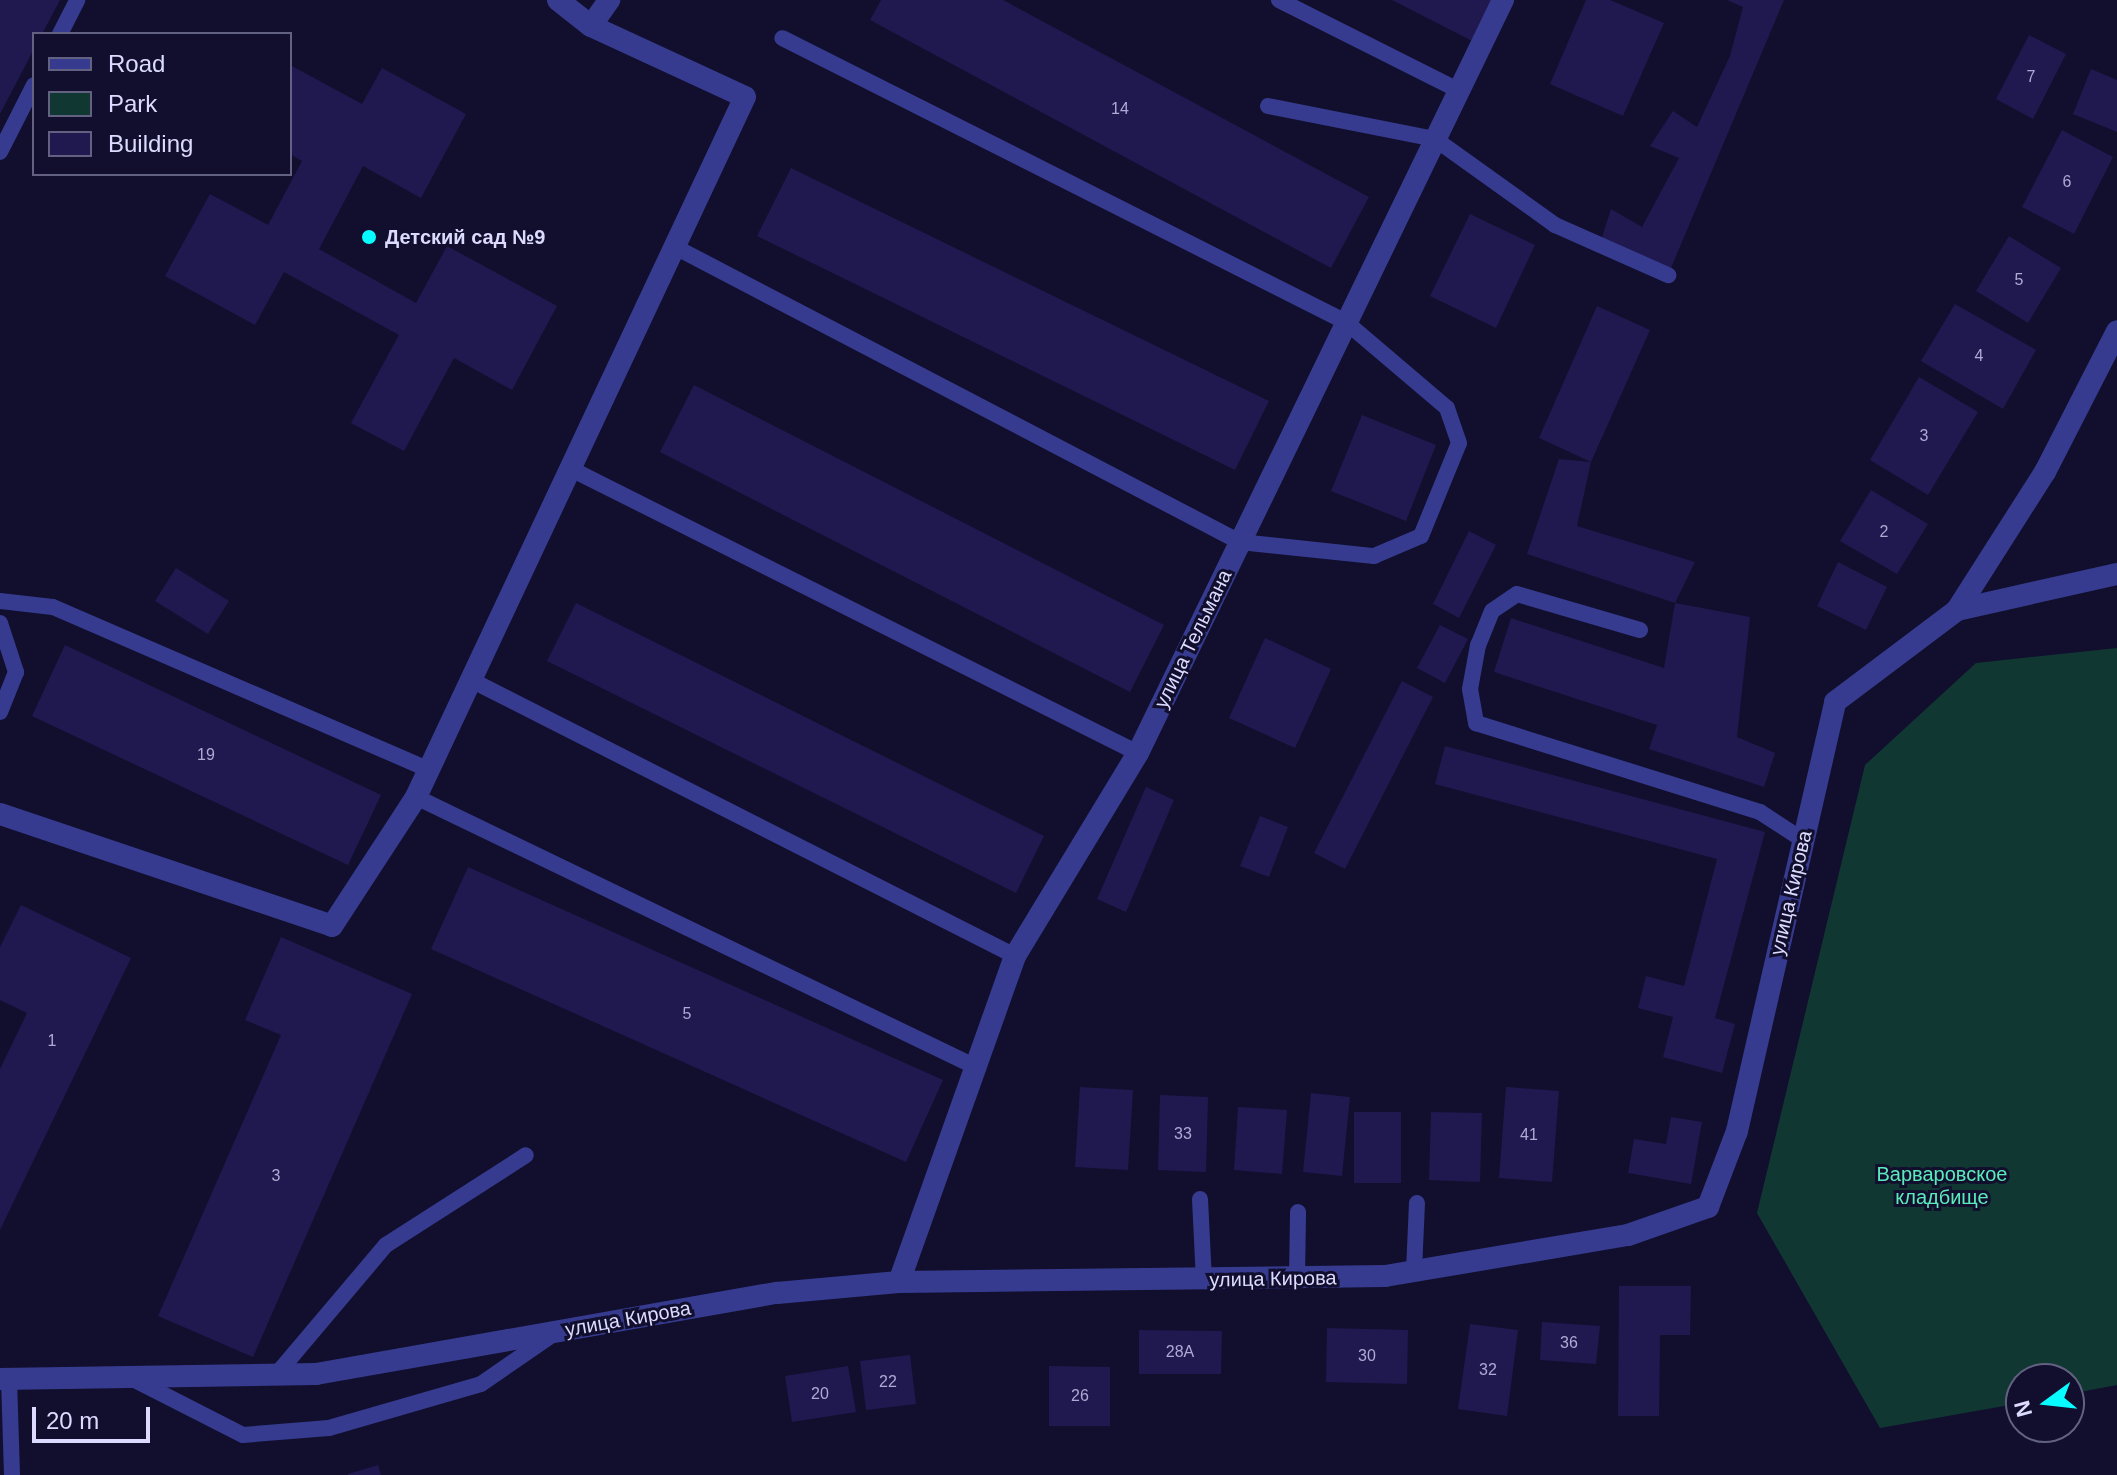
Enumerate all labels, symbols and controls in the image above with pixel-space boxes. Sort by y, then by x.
legend [32,32,292,176]
text: Road [108,50,165,77]
house number: 7 [2027,67,2035,87]
text: Park [108,90,157,117]
house number: 14 [1111,99,1129,119]
text: Building [108,130,193,157]
house number: 6 [2063,172,2071,192]
place label: Детский сад №9 [385,225,545,249]
marker: Детский сад №9 [360,228,378,246]
house number: 5 [2015,270,2023,290]
house number: 4 [1975,346,1983,366]
house number: 3 [1920,426,1928,446]
house number: 2 [1880,522,1888,542]
street label: улица Тельмана [1149,566,1237,712]
house number: 19 [197,745,215,765]
street label: улица Кирова [1765,828,1817,958]
house number: 5 [683,1004,691,1024]
house number: 1 [48,1031,56,1051]
house number: 33 [1174,1124,1192,1144]
house number: 41 [1520,1125,1538,1145]
park label: Варваровское кладбище [1877,1163,2007,1210]
house number: 3 [272,1166,280,1186]
street label: улица Кирова [1209,1266,1337,1292]
street label: улица Кирова [563,1296,693,1342]
house number: 36 [1560,1333,1578,1353]
house number: 28А [1166,1342,1194,1362]
house number: 30 [1358,1346,1376,1366]
house number: 32 [1479,1360,1497,1380]
north arrow [2005,1363,2085,1443]
house number: 22 [879,1372,897,1392]
house number: 20 [811,1384,829,1404]
house number: 26 [1071,1386,1089,1406]
scale bar [36,1391,154,1441]
text: N [2009,1398,2037,1420]
text: 20 m [46,1407,99,1434]

